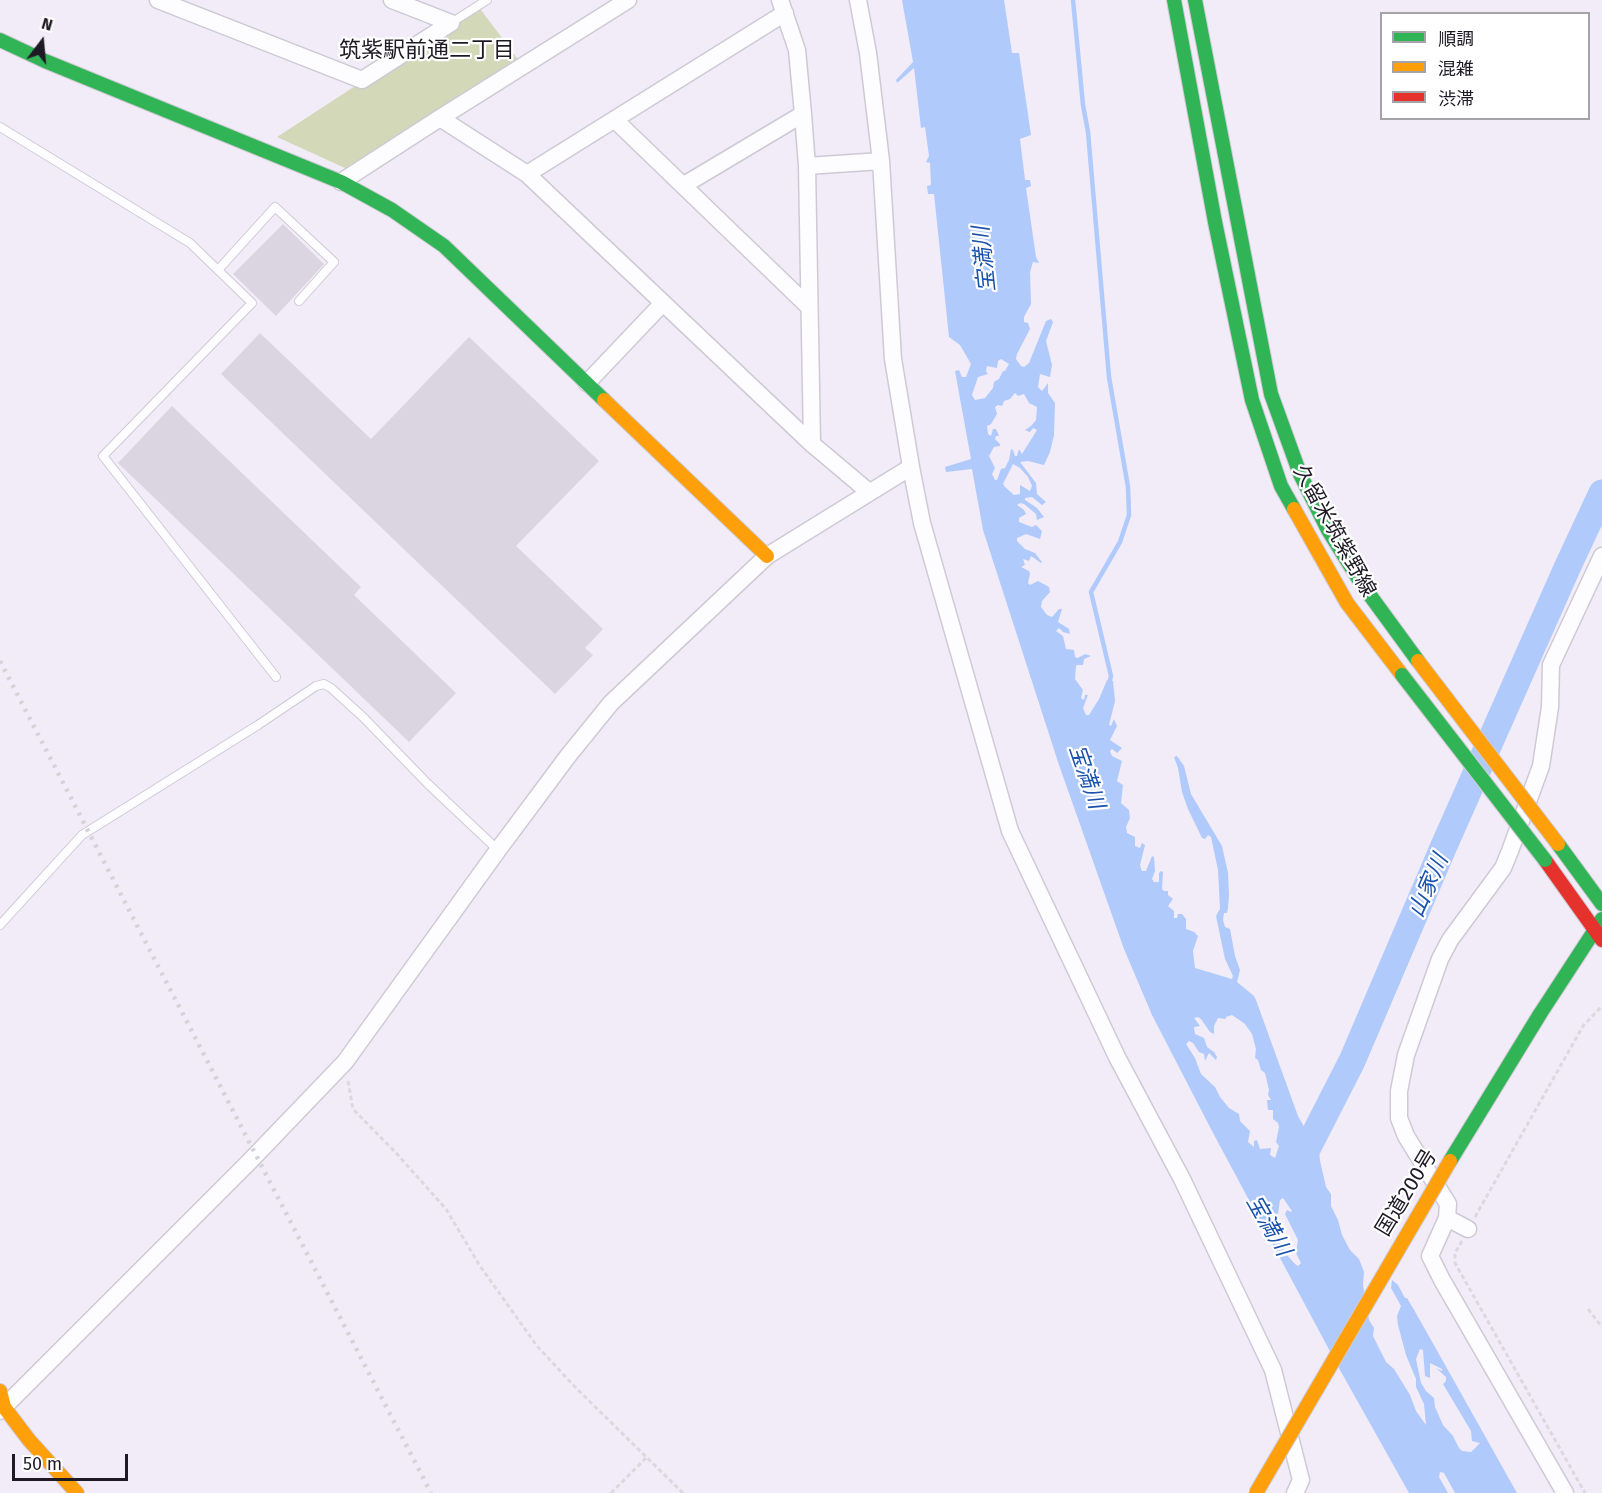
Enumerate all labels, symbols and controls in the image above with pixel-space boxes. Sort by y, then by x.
north arrow [12,12,72,72]
legend [1380,12,1590,120]
text: N [39,14,55,35]
text: 順調 [1438,28,1474,50]
district label: 筑紫駅前通二丁目 [339,38,515,64]
text: 混雑 [1438,58,1474,80]
text: 渋滞 [1438,88,1474,110]
water label: 宝満川 [968,225,1002,293]
street label: 久留米筑紫野線 [1287,461,1381,601]
water label: 宝満川 [1063,742,1109,812]
water label: 山家川 [1404,850,1454,922]
street label: 国道200号 [1371,1145,1443,1241]
water label: 宝満川 [1240,1191,1296,1261]
scale bar [15,1442,130,1480]
text: 50 m [23,1453,62,1475]

